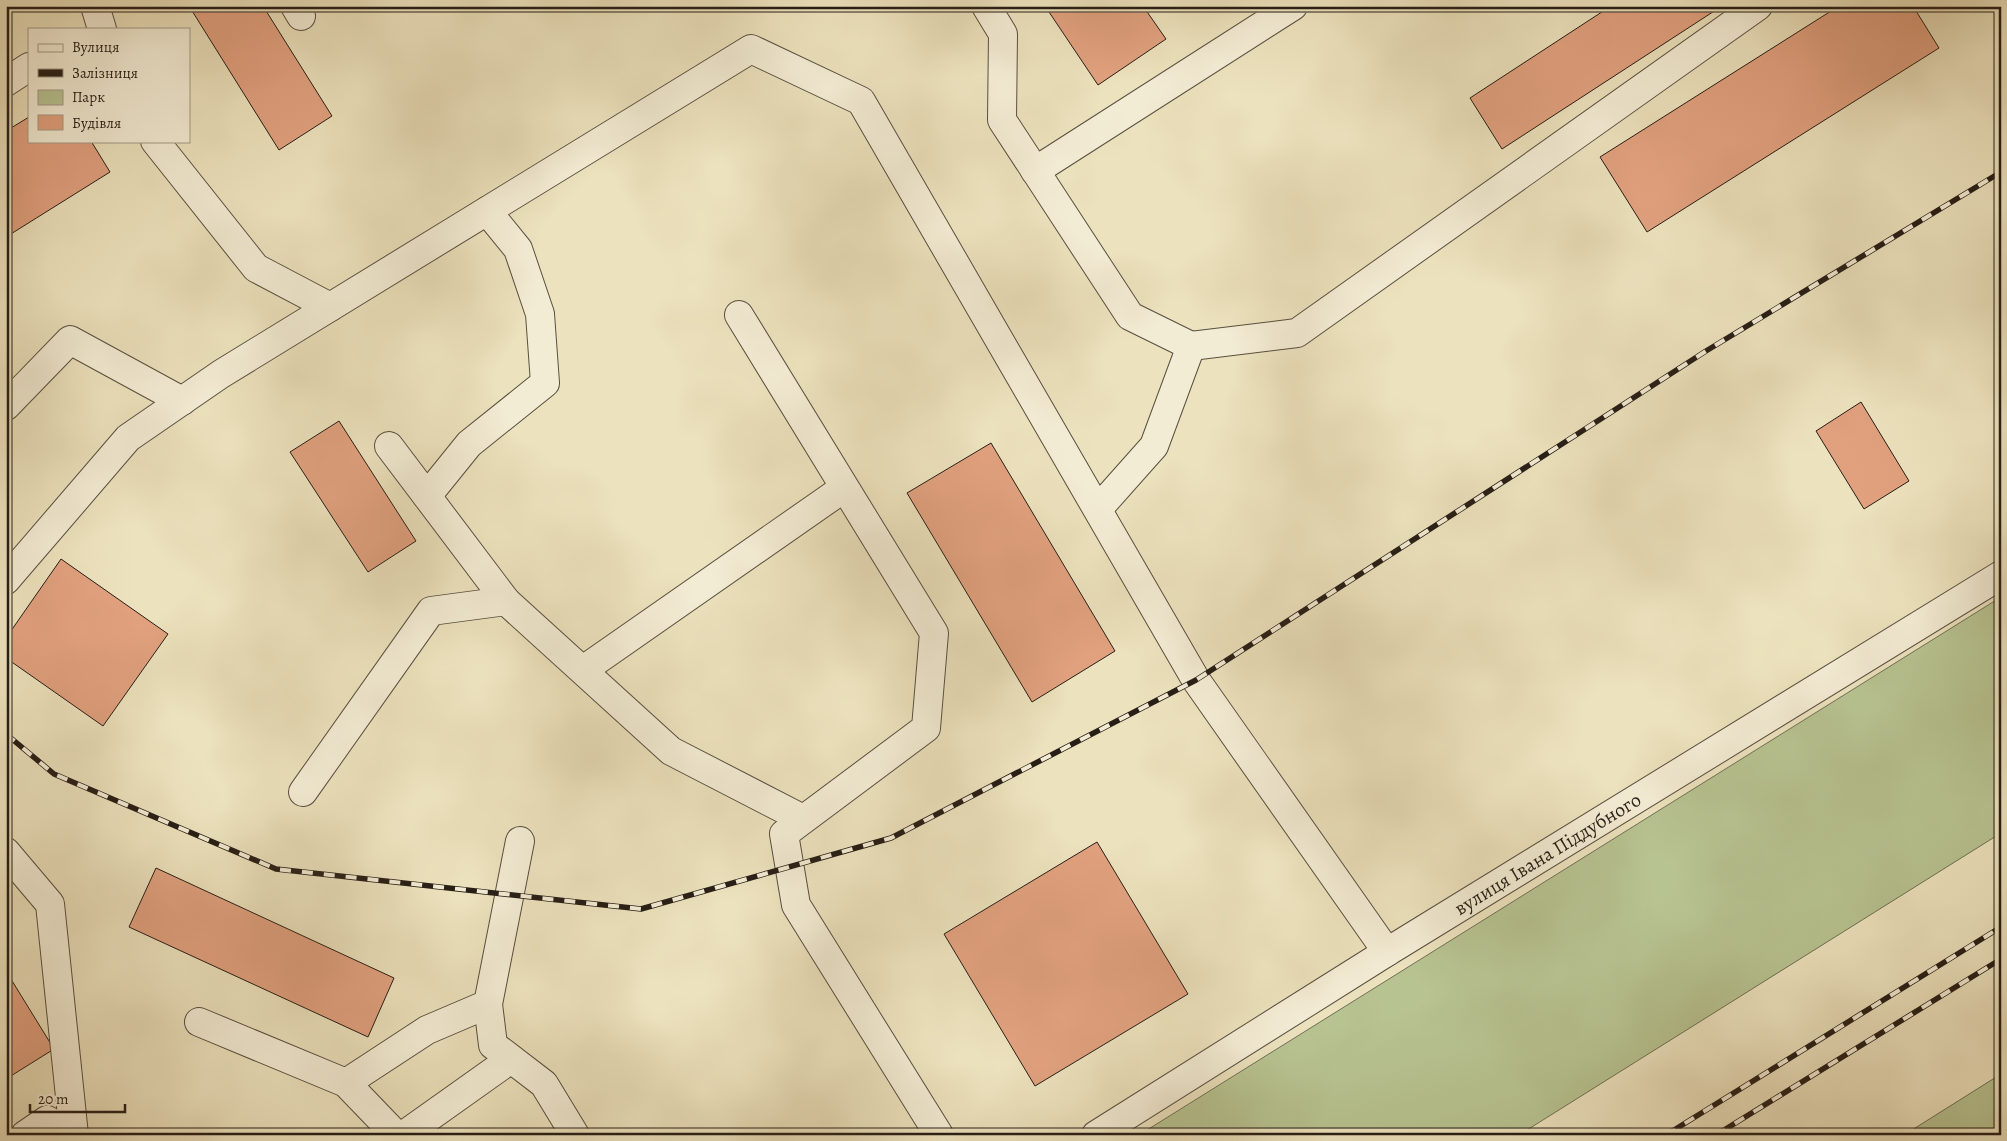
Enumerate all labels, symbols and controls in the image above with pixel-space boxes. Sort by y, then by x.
legend [28,28,190,142]
text: Вулиця [72,37,119,57]
text: Залізниця [72,63,138,83]
text: Парк [72,87,105,107]
text: Будівля [72,113,121,133]
street label: вулиця Івана Піддубного [1449,786,1646,922]
scale bar [30,1081,125,1113]
text: 20 m [38,1089,69,1109]

